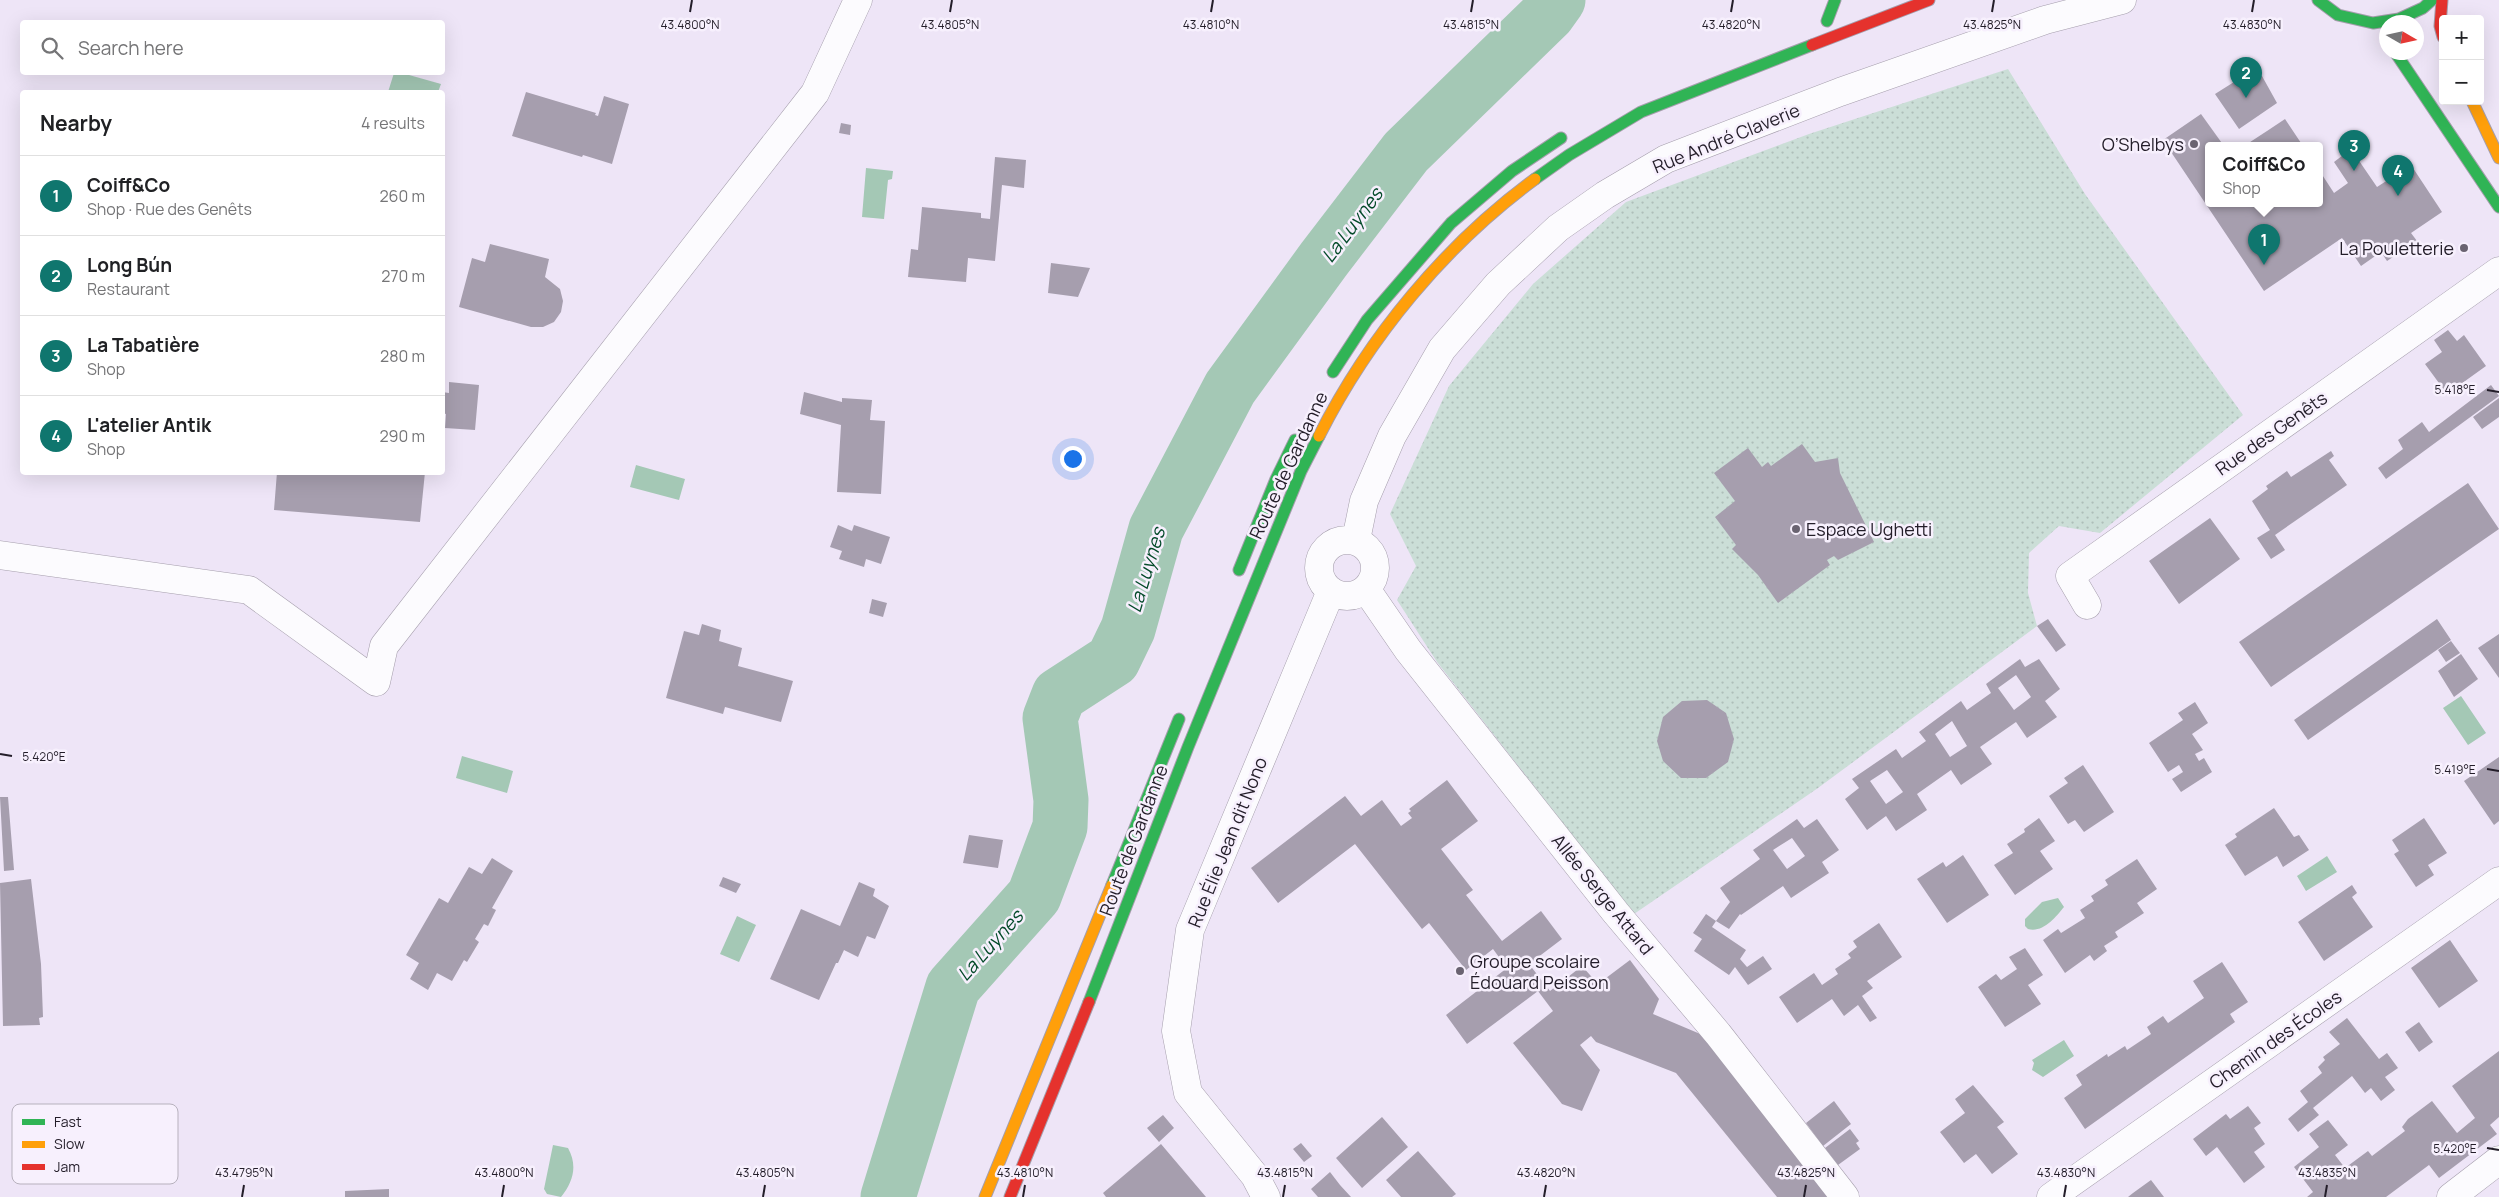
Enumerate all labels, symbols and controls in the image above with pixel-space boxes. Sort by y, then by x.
north arrow [2379,15,2424,60]
map controls [2439,15,2484,105]
button: + [2439,15,2484,60]
text: 43.4800°N [660,16,720,33]
text: 43.4805°N [921,16,979,33]
text: 43.4810°N [1183,16,1239,33]
text: 43.4815°N [1443,16,1499,33]
text: 43.4820°N [1702,16,1760,33]
text: 43.4825°N [1963,16,2021,33]
text: 43.4830°N [2223,16,2281,33]
search box [20,20,445,75]
icon: search [38,34,66,62]
text: Search here [78,35,184,61]
pin: 2 [2230,57,2262,98]
button: − [2439,60,2484,105]
street label: Rue André Claverie [1649,98,1803,178]
text: Nearby [40,109,112,137]
text: 4 results [361,112,425,134]
pin: 3 [2338,130,2370,171]
place label: O’Shelbys [2102,132,2184,156]
marker: O’Shelbys [2188,138,2200,150]
popup [2205,142,2323,207]
text: Coiff&Co [2222,151,2306,177]
pin: 4 [2382,155,2414,196]
text: Coiff&Co [87,172,170,198]
text: Shop [2222,177,2261,199]
water label: La Luynes [1315,181,1390,268]
text: 1 [52,185,60,207]
text: 260 m [379,185,425,207]
text: Shop · Rue des Genêts [87,198,252,220]
pin: 1 [2248,224,2280,265]
place label: La Pouletterie [2339,236,2454,260]
marker: La Pouletterie [2458,242,2470,254]
text: Long Bún [87,252,172,278]
text: 2 [51,265,61,287]
text: 270 m [381,265,425,287]
text: Restaurant [87,278,170,300]
text: La Tabatière [87,332,200,358]
text: 3 [51,345,61,367]
text: 280 m [380,345,425,367]
text: Shop [87,358,125,380]
text: 5.418°E [2435,381,2476,398]
street label: Rue des Genêts [2210,386,2332,480]
street label: Route de Gardanne [1243,387,1333,543]
text: L'atelier Antik [87,412,211,438]
text: 4 [51,425,61,447]
text: 290 m [379,425,425,447]
text: Shop [87,438,125,460]
your location [1060,446,1086,472]
place label: Espace Ughetti [1806,517,1932,541]
water label: La Luynes [1121,522,1172,616]
marker: Espace Ughetti [1790,523,1802,535]
text: 5.420°E [22,748,66,765]
street label: Rue Élie Jean dit Nono [1182,753,1272,931]
street label: Route de Gardanne [1093,761,1173,919]
text: 5.419°E [2434,761,2476,778]
street label: Allée Serge Attard [1547,829,1659,959]
water label: La Luynes [951,902,1030,986]
place label: Groupe scolaire Édouard Peisson [1470,949,1609,994]
marker: Groupe scolaire Édouard Peisson [1454,965,1466,977]
street label: Chemin des Écoles [2204,984,2346,1094]
legend [12,1104,178,1184]
text: Fast [54,1112,82,1131]
text: Slow [54,1134,85,1153]
text: 5.420°E [2433,1140,2477,1157]
text: Jam [54,1157,80,1176]
text: 43.4795°N [215,1164,273,1181]
text: 43.4800°N [474,1164,534,1181]
text: 43.4805°N [736,1164,794,1181]
text: 43.4810°N [997,1164,1053,1181]
text: 43.4815°N [1257,1164,1313,1181]
text: 43.4820°N [1517,1164,1575,1181]
text: 43.4825°N [1777,1164,1835,1181]
text: 43.4830°N [2037,1164,2095,1181]
text: 43.4835°N [2298,1164,2356,1181]

